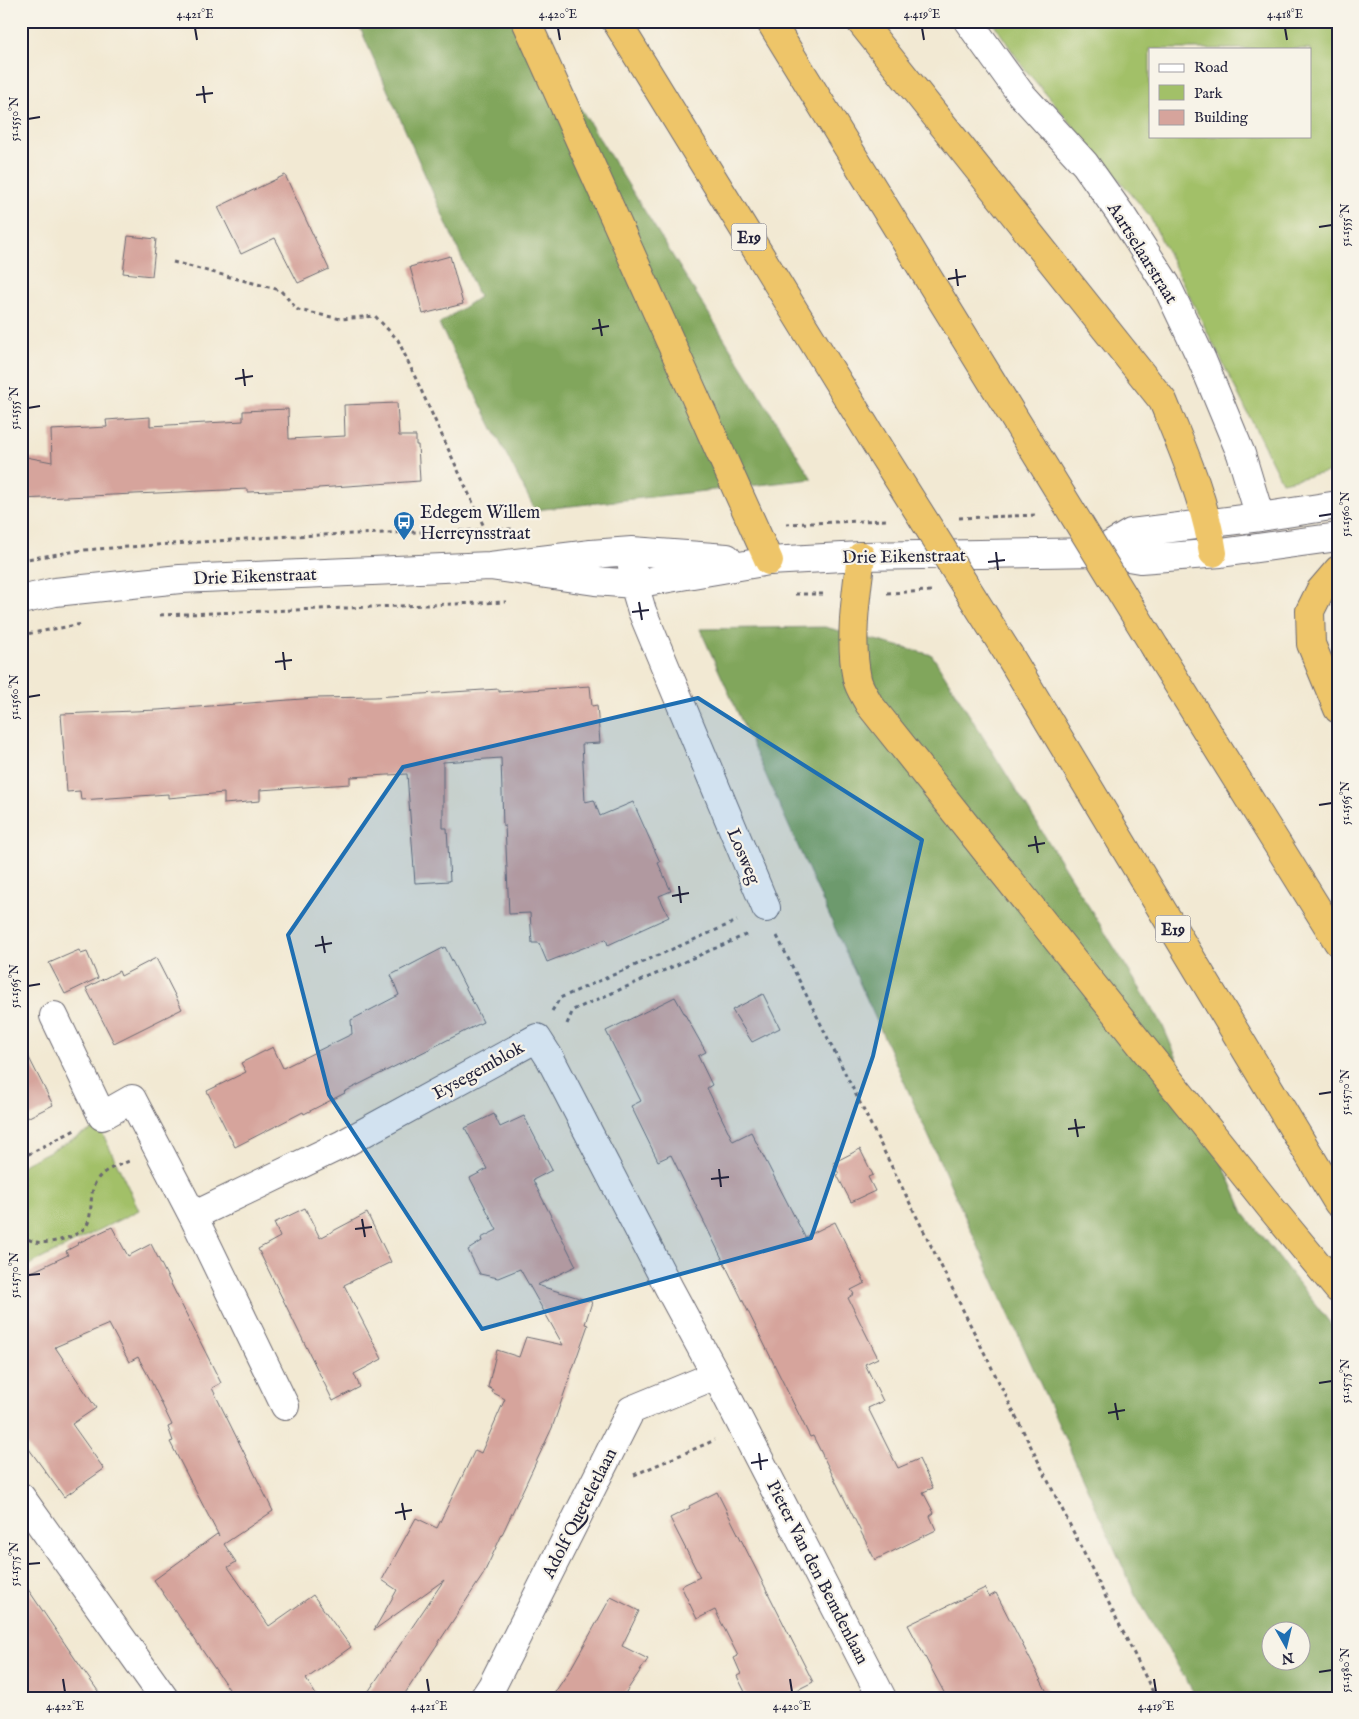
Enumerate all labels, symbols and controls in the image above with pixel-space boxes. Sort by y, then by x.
text: 4.421°E [177,7,213,22]
text: 4.420°E [539,7,577,22]
text: 4.419°E [904,7,940,22]
text: 4.418°E [1267,7,1303,22]
legend [1149,48,1312,138]
text: Road [1194,58,1229,77]
text: Park [1194,84,1224,103]
text: 51.1550°N [7,96,22,141]
text: Building [1194,108,1249,127]
street label: Aartselaarstraat [1101,198,1182,309]
text: 51.1555°N [1338,203,1353,247]
road number: E19 [732,223,766,250]
text: 51.1555°N [7,386,22,430]
text: 51.1560°N [1338,491,1353,537]
place label: Edegem Willem Herreynsstraat [420,502,540,546]
bus stop icon: Edegem Willem Herreynsstraat [392,510,416,541]
street label: Drie Eikenstraat [842,545,966,570]
street label: Drie Eikenstraat [193,564,317,591]
text: 51.1560°N [7,674,22,720]
text: 51.1565°N [1338,781,1353,825]
street label: Losweg [721,825,765,888]
road number: E19 [1156,916,1190,942]
text: 51.1565°N [7,964,22,1008]
street label: Eysegemblok [429,1037,529,1106]
text: 51.1570°N [1338,1068,1353,1115]
text: 51.1570°N [7,1251,22,1298]
text: 51.1575°N [1338,1358,1353,1403]
street label: Adolf Queteletlaan [537,1444,623,1583]
street label: Pieter Van den Bemdenlaan [760,1477,873,1669]
text: 51.1575°N [7,1541,22,1586]
north arrow [1262,1622,1312,1672]
text: 51.1580°N [1338,1647,1353,1693]
text: N [1280,1648,1296,1668]
text: 4.422°E [46,1699,84,1714]
text: 4.421°E [411,1699,447,1714]
text: 4.420°E [773,1699,811,1714]
text: 4.419°E [1138,1699,1174,1714]

